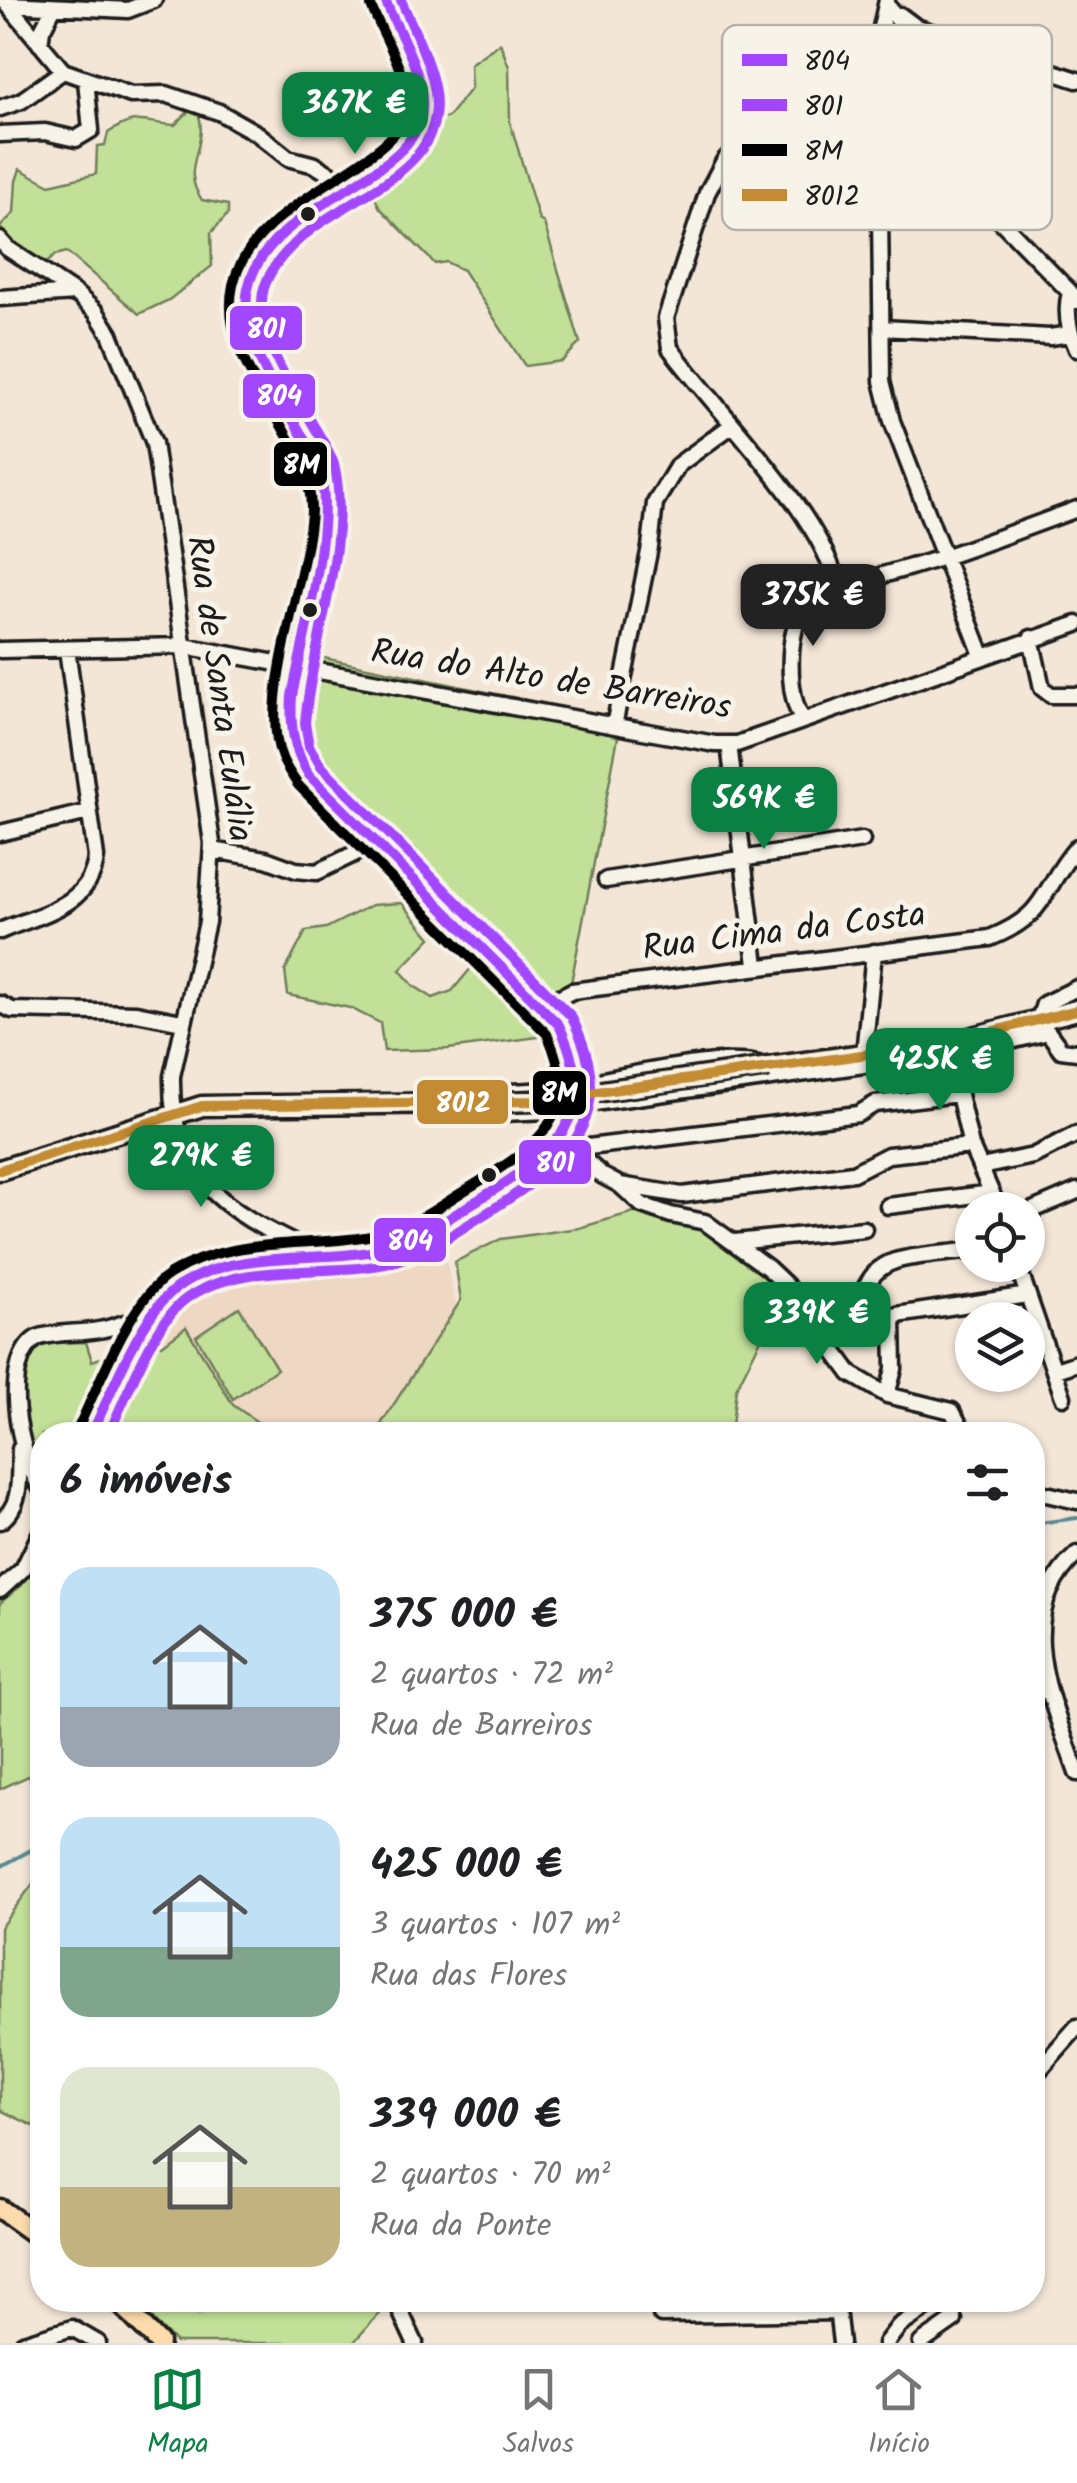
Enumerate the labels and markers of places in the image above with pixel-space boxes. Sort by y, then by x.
pin: 367K € [274,72,436,157]
unlabelled marker [298,204,318,224]
pin: 375K € [732,564,894,649]
unlabelled marker [300,600,320,620]
pin: 569K € [683,767,845,852]
pin: 425K € [859,1028,1021,1113]
pin: 279K € [120,1125,282,1210]
unlabelled marker [479,1165,499,1185]
pin: 339K € [736,1282,898,1367]

